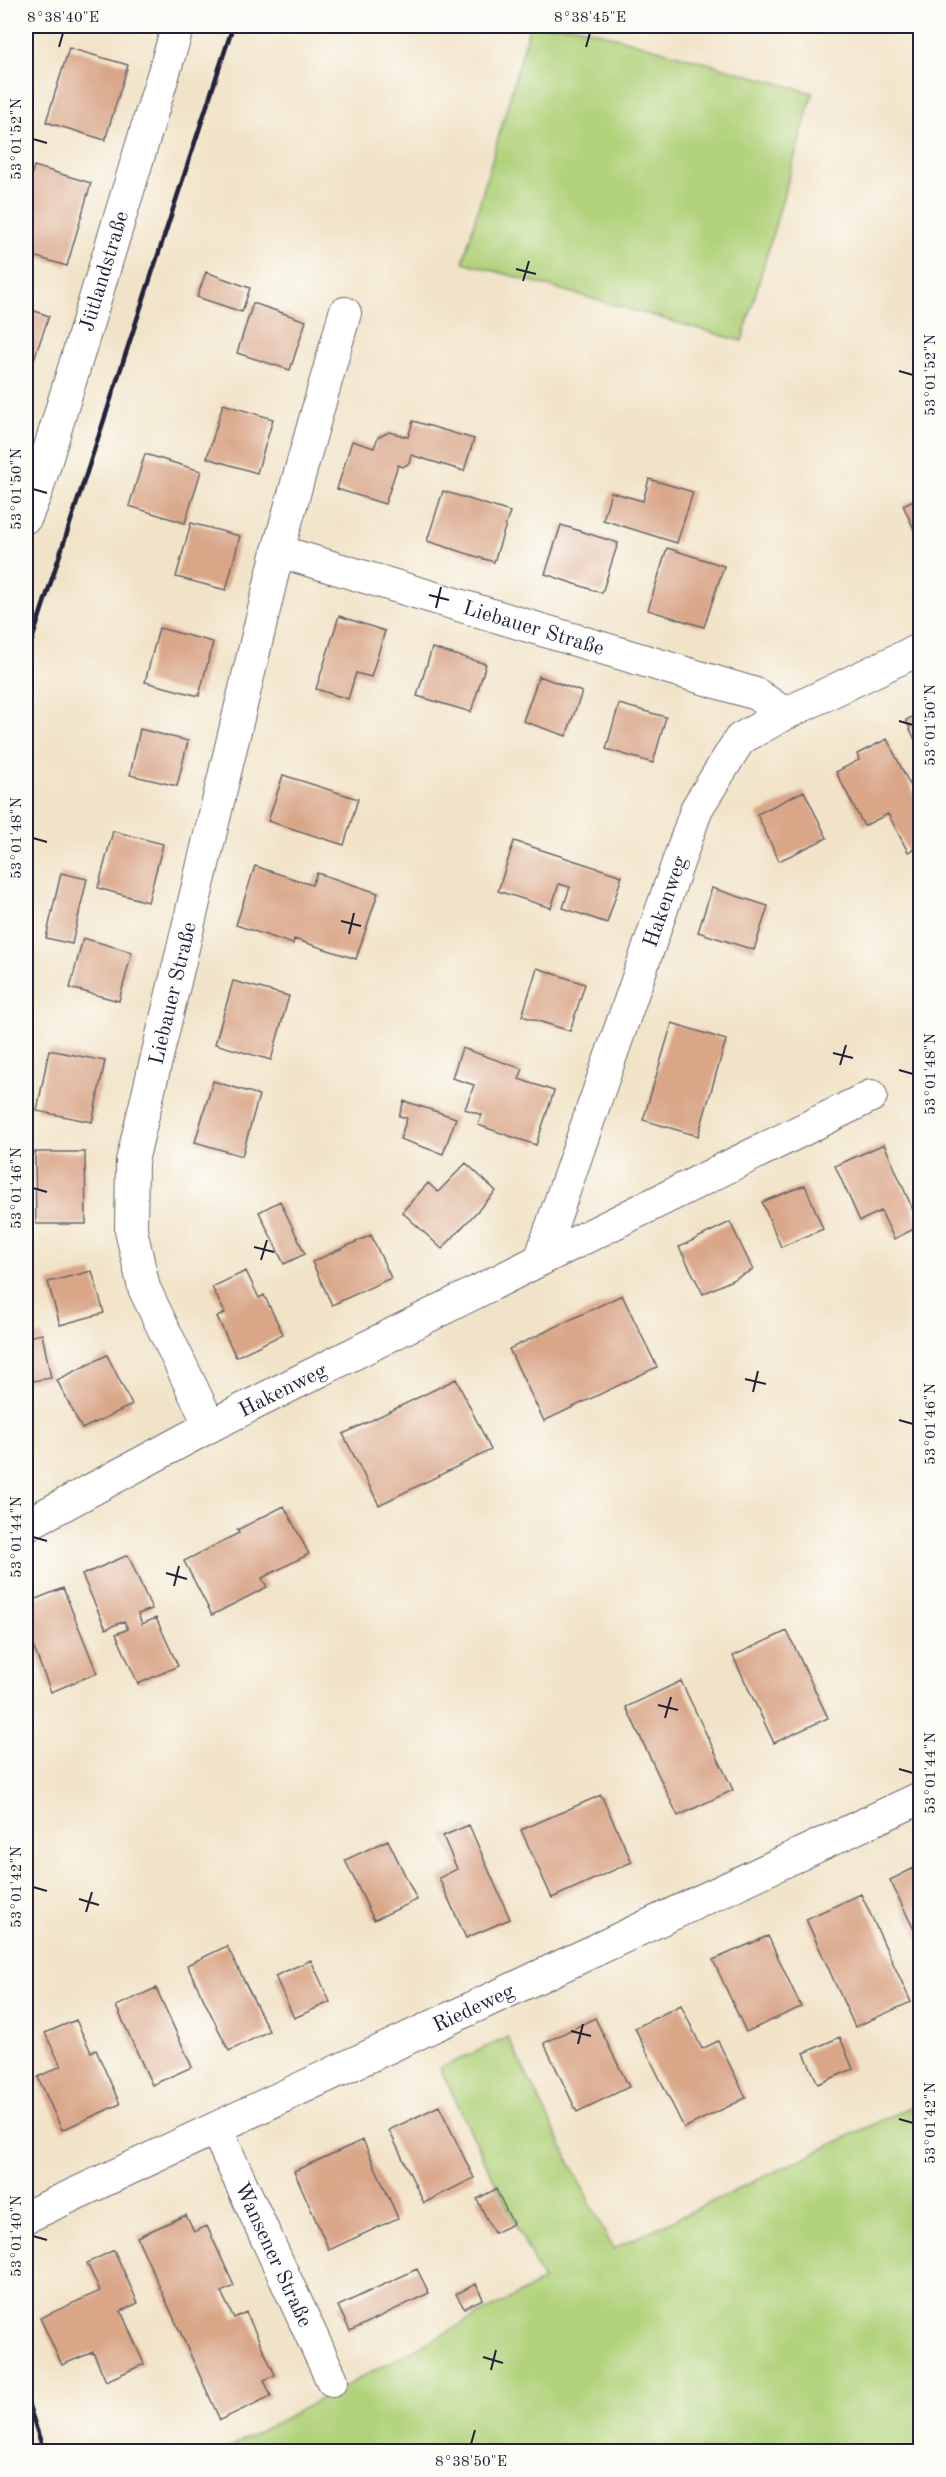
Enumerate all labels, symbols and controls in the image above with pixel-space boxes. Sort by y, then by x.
text: 8°38'40"E [27,11,99,26]
text: 8°38'45"E [554,11,626,26]
text: 53°01'52"N [10,98,25,180]
street label: Jütlandstraße [77,209,133,334]
text: 53°01'52"N [924,334,939,416]
text: 53°01'50"N [10,448,25,530]
street label: Liebauer Straße [460,598,606,660]
text: 53°01'50"N [924,684,939,766]
text: 53°01'48"N [10,797,25,879]
street label: Hakenweg [640,853,692,950]
street label: Liebauer Straße [146,920,201,1067]
text: 53°01'48"N [924,1033,939,1115]
text: 53°01'46"N [10,1147,25,1229]
street label: Hakenweg [236,1360,331,1422]
text: 53°01'46"N [924,1383,939,1465]
text: 53°01'44"N [10,1496,25,1578]
text: 53°01'44"N [924,1732,939,1814]
text: 53°01'42"N [10,1846,25,1928]
street label: Riedeweg [430,1980,519,2037]
text: 53°01'42"N [924,2082,939,2164]
street label: Wansener Straße [230,2179,315,2331]
text: 53°01'40"N [10,2195,25,2277]
text: 8°38'50"E [435,2455,507,2470]

